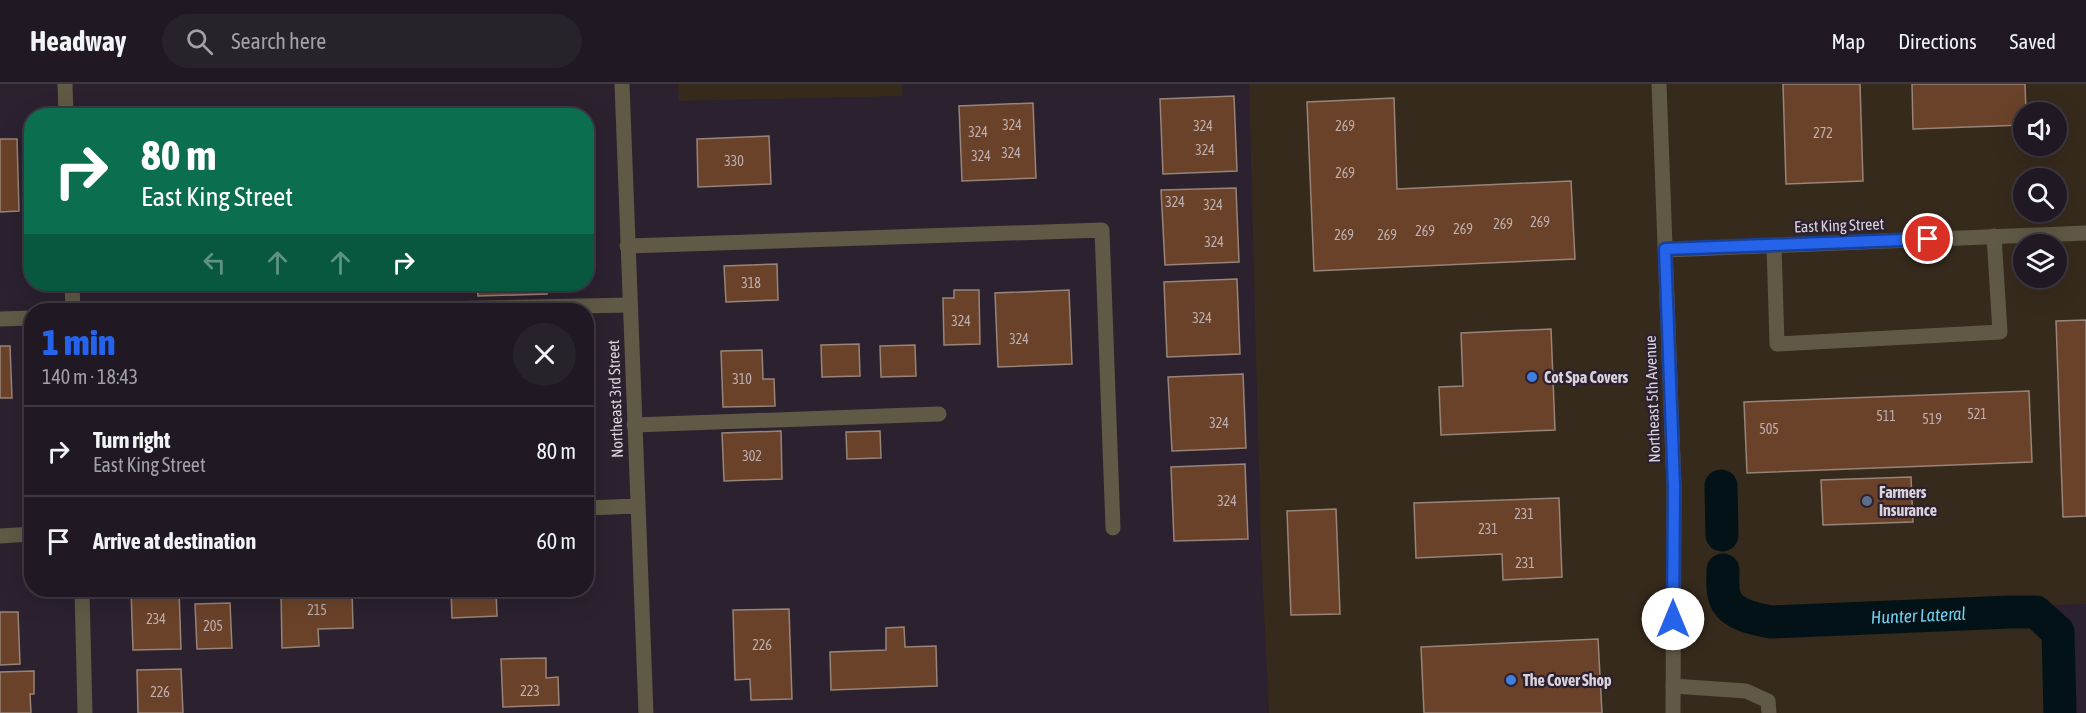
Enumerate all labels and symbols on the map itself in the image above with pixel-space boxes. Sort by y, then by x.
house number: 324 [1002,117,1022,133]
house number: 324 [1193,118,1213,134]
house number: 269 [1335,118,1355,134]
house number: 324 [968,124,988,140]
house number: 272 [1813,125,1833,141]
house number: 324 [1195,142,1215,158]
house number: 324 [1001,145,1021,161]
house number: 324 [971,148,991,164]
house number: 330 [724,153,744,169]
house number: 269 [1335,165,1355,181]
house number: 324 [1165,194,1185,210]
house number: 324 [1203,197,1223,213]
pin [1902,213,1953,264]
house number: 269 [1530,214,1550,230]
street label: East King Street [1794,214,1885,237]
house number: 269 [1493,216,1513,232]
house number: 269 [1453,221,1473,237]
house number: 269 [1415,223,1435,239]
house number: 269 [1334,227,1354,243]
house number: 269 [1377,227,1397,243]
house number: 324 [1204,234,1224,250]
house number: 318 [741,275,761,291]
house number: 324 [1192,310,1212,326]
house number: 324 [951,313,971,329]
house number: 324 [1009,331,1029,347]
street label: Northeast 5th Avenue [1641,335,1663,463]
street label: Northeast 3rd Street [604,339,626,458]
place label: Cot Spa Covers [1544,368,1628,386]
marker: Cot Spa Covers [1525,370,1539,384]
house number: 310 [732,371,752,387]
house number: 521 [1967,406,1987,422]
house number: 511 [1876,408,1896,424]
house number: 519 [1922,411,1942,427]
house number: 324 [1209,415,1229,431]
house number: 505 [1759,421,1779,437]
house number: 302 [742,448,762,464]
place label: Farmers Insurance [1879,483,1937,519]
house number: 324 [1217,493,1237,509]
marker: Farmers Insurance [1860,494,1874,508]
house number: 231 [1514,506,1534,522]
house number: 231 [1478,521,1498,537]
house number: 231 [1515,555,1535,571]
position arrow [1641,587,1705,651]
house number: 215 [307,602,327,618]
water label: Hunter Lateral [1870,603,1966,628]
house number: 234 [146,611,166,627]
house number: 205 [203,618,223,634]
house number: 226 [752,637,772,653]
place label: The Cover Shop [1523,671,1612,689]
marker: The Cover Shop [1504,673,1518,687]
house number: 223 [520,683,540,699]
house number: 226 [150,684,170,700]

